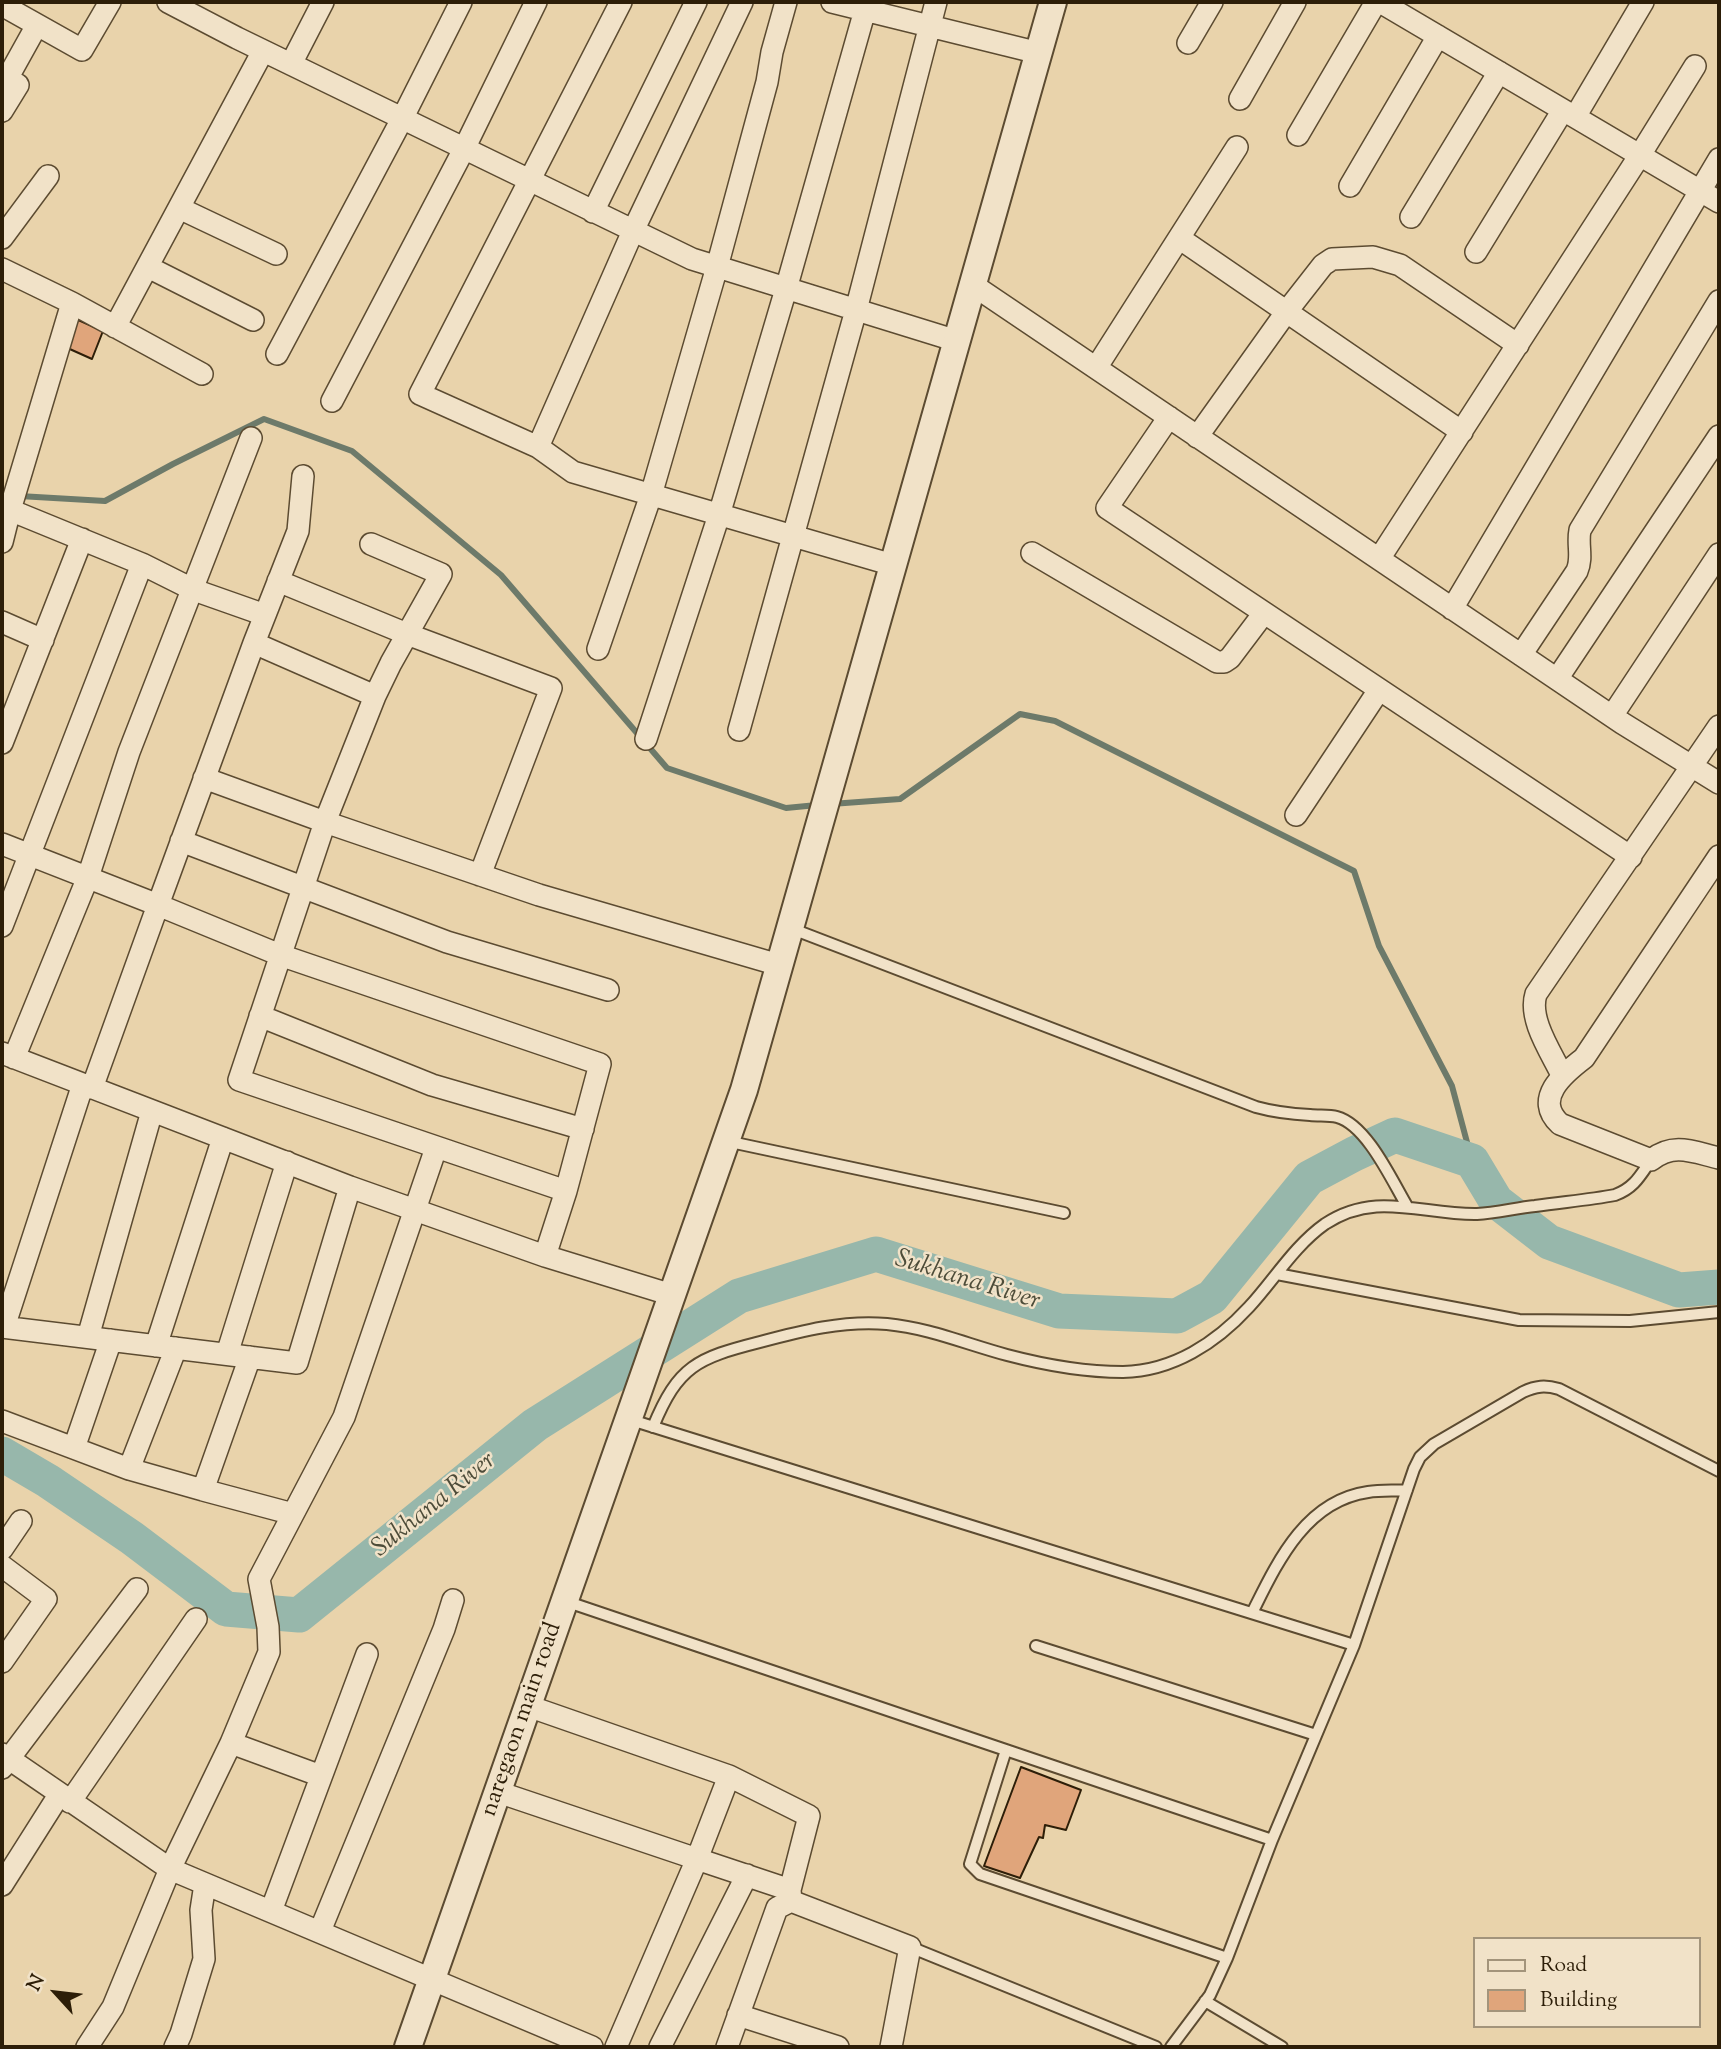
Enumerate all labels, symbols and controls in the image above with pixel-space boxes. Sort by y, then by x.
water label: Sukhana River [891,1245,1043,1319]
water label: Sukhana River [367,1447,503,1565]
street label: naregaon main road [476,1619,570,1821]
legend [1472,1937,1700,2028]
text: Road [1540,1951,1587,1981]
north arrow [21,1958,91,2028]
text: N [21,1970,52,1996]
text: Building [1540,1986,1617,2016]

